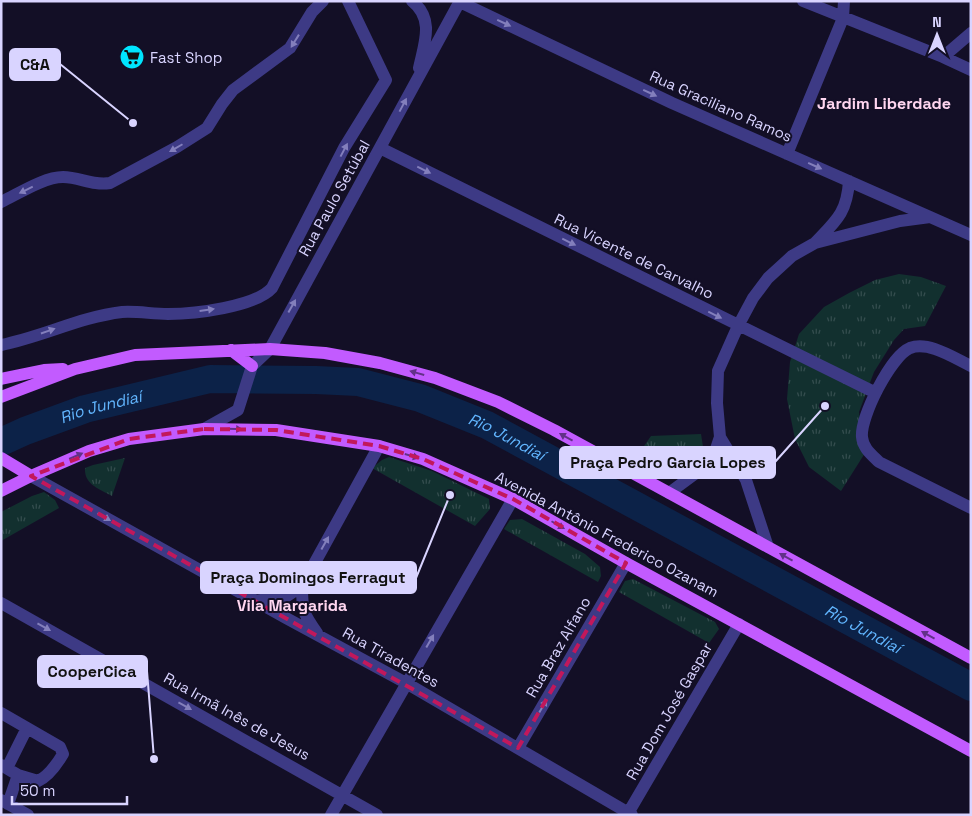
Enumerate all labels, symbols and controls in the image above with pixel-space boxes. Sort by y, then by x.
north arrow [912,10,962,60]
text: N [932,13,942,31]
one-way arrow [496,19,511,27]
one-way arrow [290,34,299,47]
supermarket icon: Fast Shop [119,44,145,70]
place label: Fast Shop [150,48,222,67]
callout: C&A [10,49,60,80]
text: C&A [20,54,50,75]
street label: Rua Graciliano Ramos [647,66,795,146]
one-way arrow [643,88,658,97]
district label: Jardim Liberdade [817,93,951,114]
one-way arrow [399,98,407,112]
street label: Rua Paulo Setúbal [294,136,374,260]
one-way arrow [169,143,182,152]
one-way arrow [339,143,348,157]
one-way arrow [808,162,822,170]
one-way arrow [417,166,431,174]
one-way arrow [19,186,33,194]
street label: Rua Vicente de Carvalho [551,209,717,303]
one-way arrow [562,238,576,246]
one-way arrow [288,299,297,312]
one-way arrow [200,306,216,314]
one-way arrow [708,311,722,319]
one-way arrow [41,327,56,335]
one-way arrow [410,369,425,377]
water label: Rio Jundiaí [57,385,147,428]
water label: Rio Jundiaí [465,408,552,467]
one-way arrow [227,425,243,433]
one-way arrow [560,432,573,441]
callout: Praça Pedro Garcia Lopes [560,447,775,478]
one-way arrow [69,452,83,460]
one-way arrow [404,452,419,460]
text: Praça Pedro Garcia Lopes [570,452,766,473]
street label: Avenida Antônio Frederico Ozanam [492,467,722,601]
one-way arrow [97,512,111,521]
one-way arrow [551,521,566,529]
one-way arrow [321,536,329,551]
one-way arrow [779,552,792,561]
callout: Praça Domingos Ferragut [201,562,416,593]
text: Praça Domingos Ferragut [211,567,405,588]
street label: Rua Braz Alfano [521,593,595,701]
district label: Vila Margarida [237,595,347,616]
water label: Rio Jundiaí [821,599,908,659]
one-way arrow [37,622,50,631]
street label: Rua Tiradentes [339,623,443,691]
one-way arrow [921,631,935,639]
one-way arrow [426,633,434,648]
street label: Rua Dom José Gaspar [622,638,716,783]
callout: CooperCica [38,656,147,687]
text: CooperCica [48,661,136,682]
street label: Rua Irmã Inês de Jesus [161,668,313,764]
one-way arrow [538,699,547,712]
one-way arrow [179,702,192,711]
scale bar [12,774,128,806]
text: 50 m [20,781,55,800]

